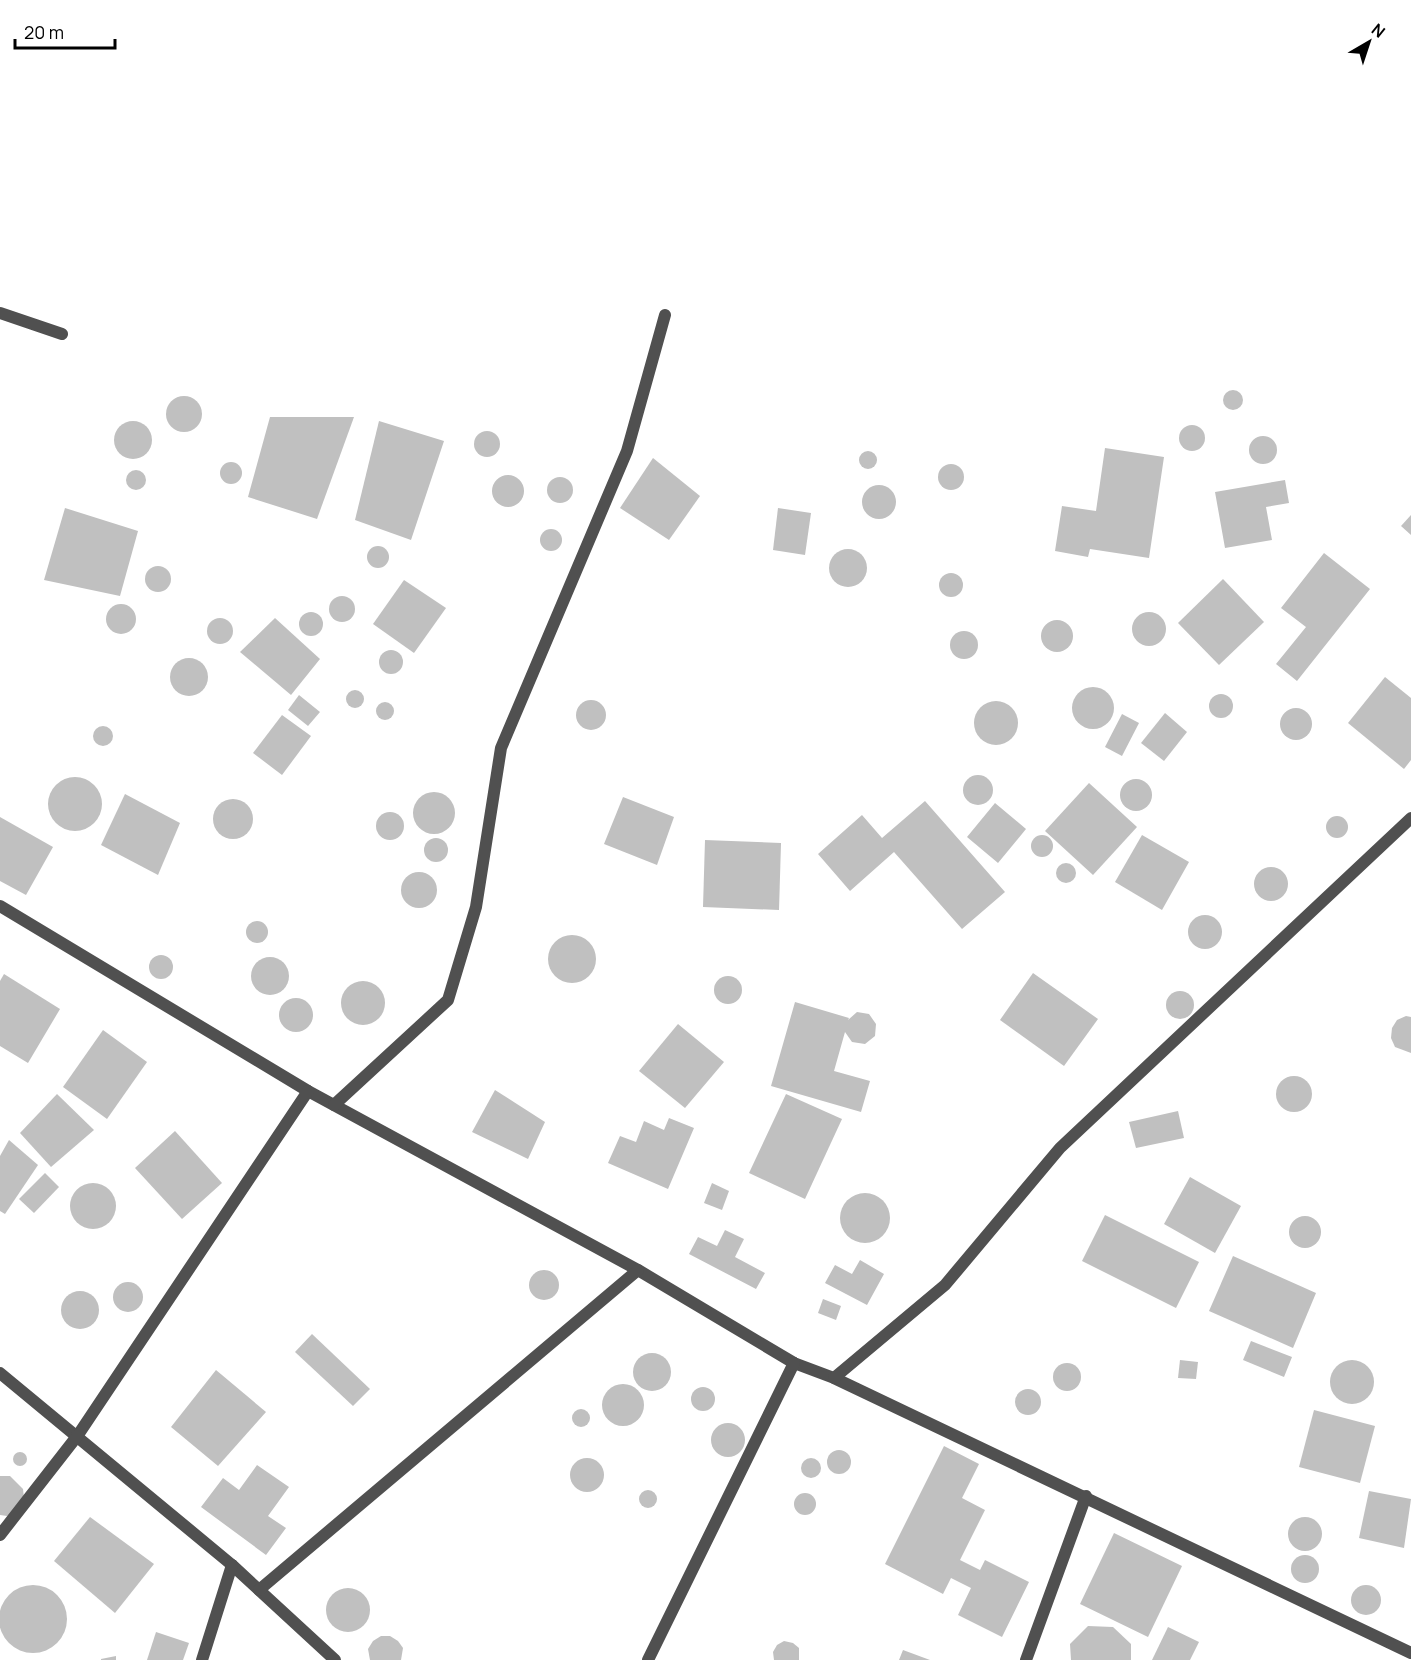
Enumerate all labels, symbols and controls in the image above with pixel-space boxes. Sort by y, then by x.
scale bar [15,12,116,50]
north arrow [1339,12,1399,72]
text: N [1367,18,1390,43]
text: 20 m [24,20,64,44]

